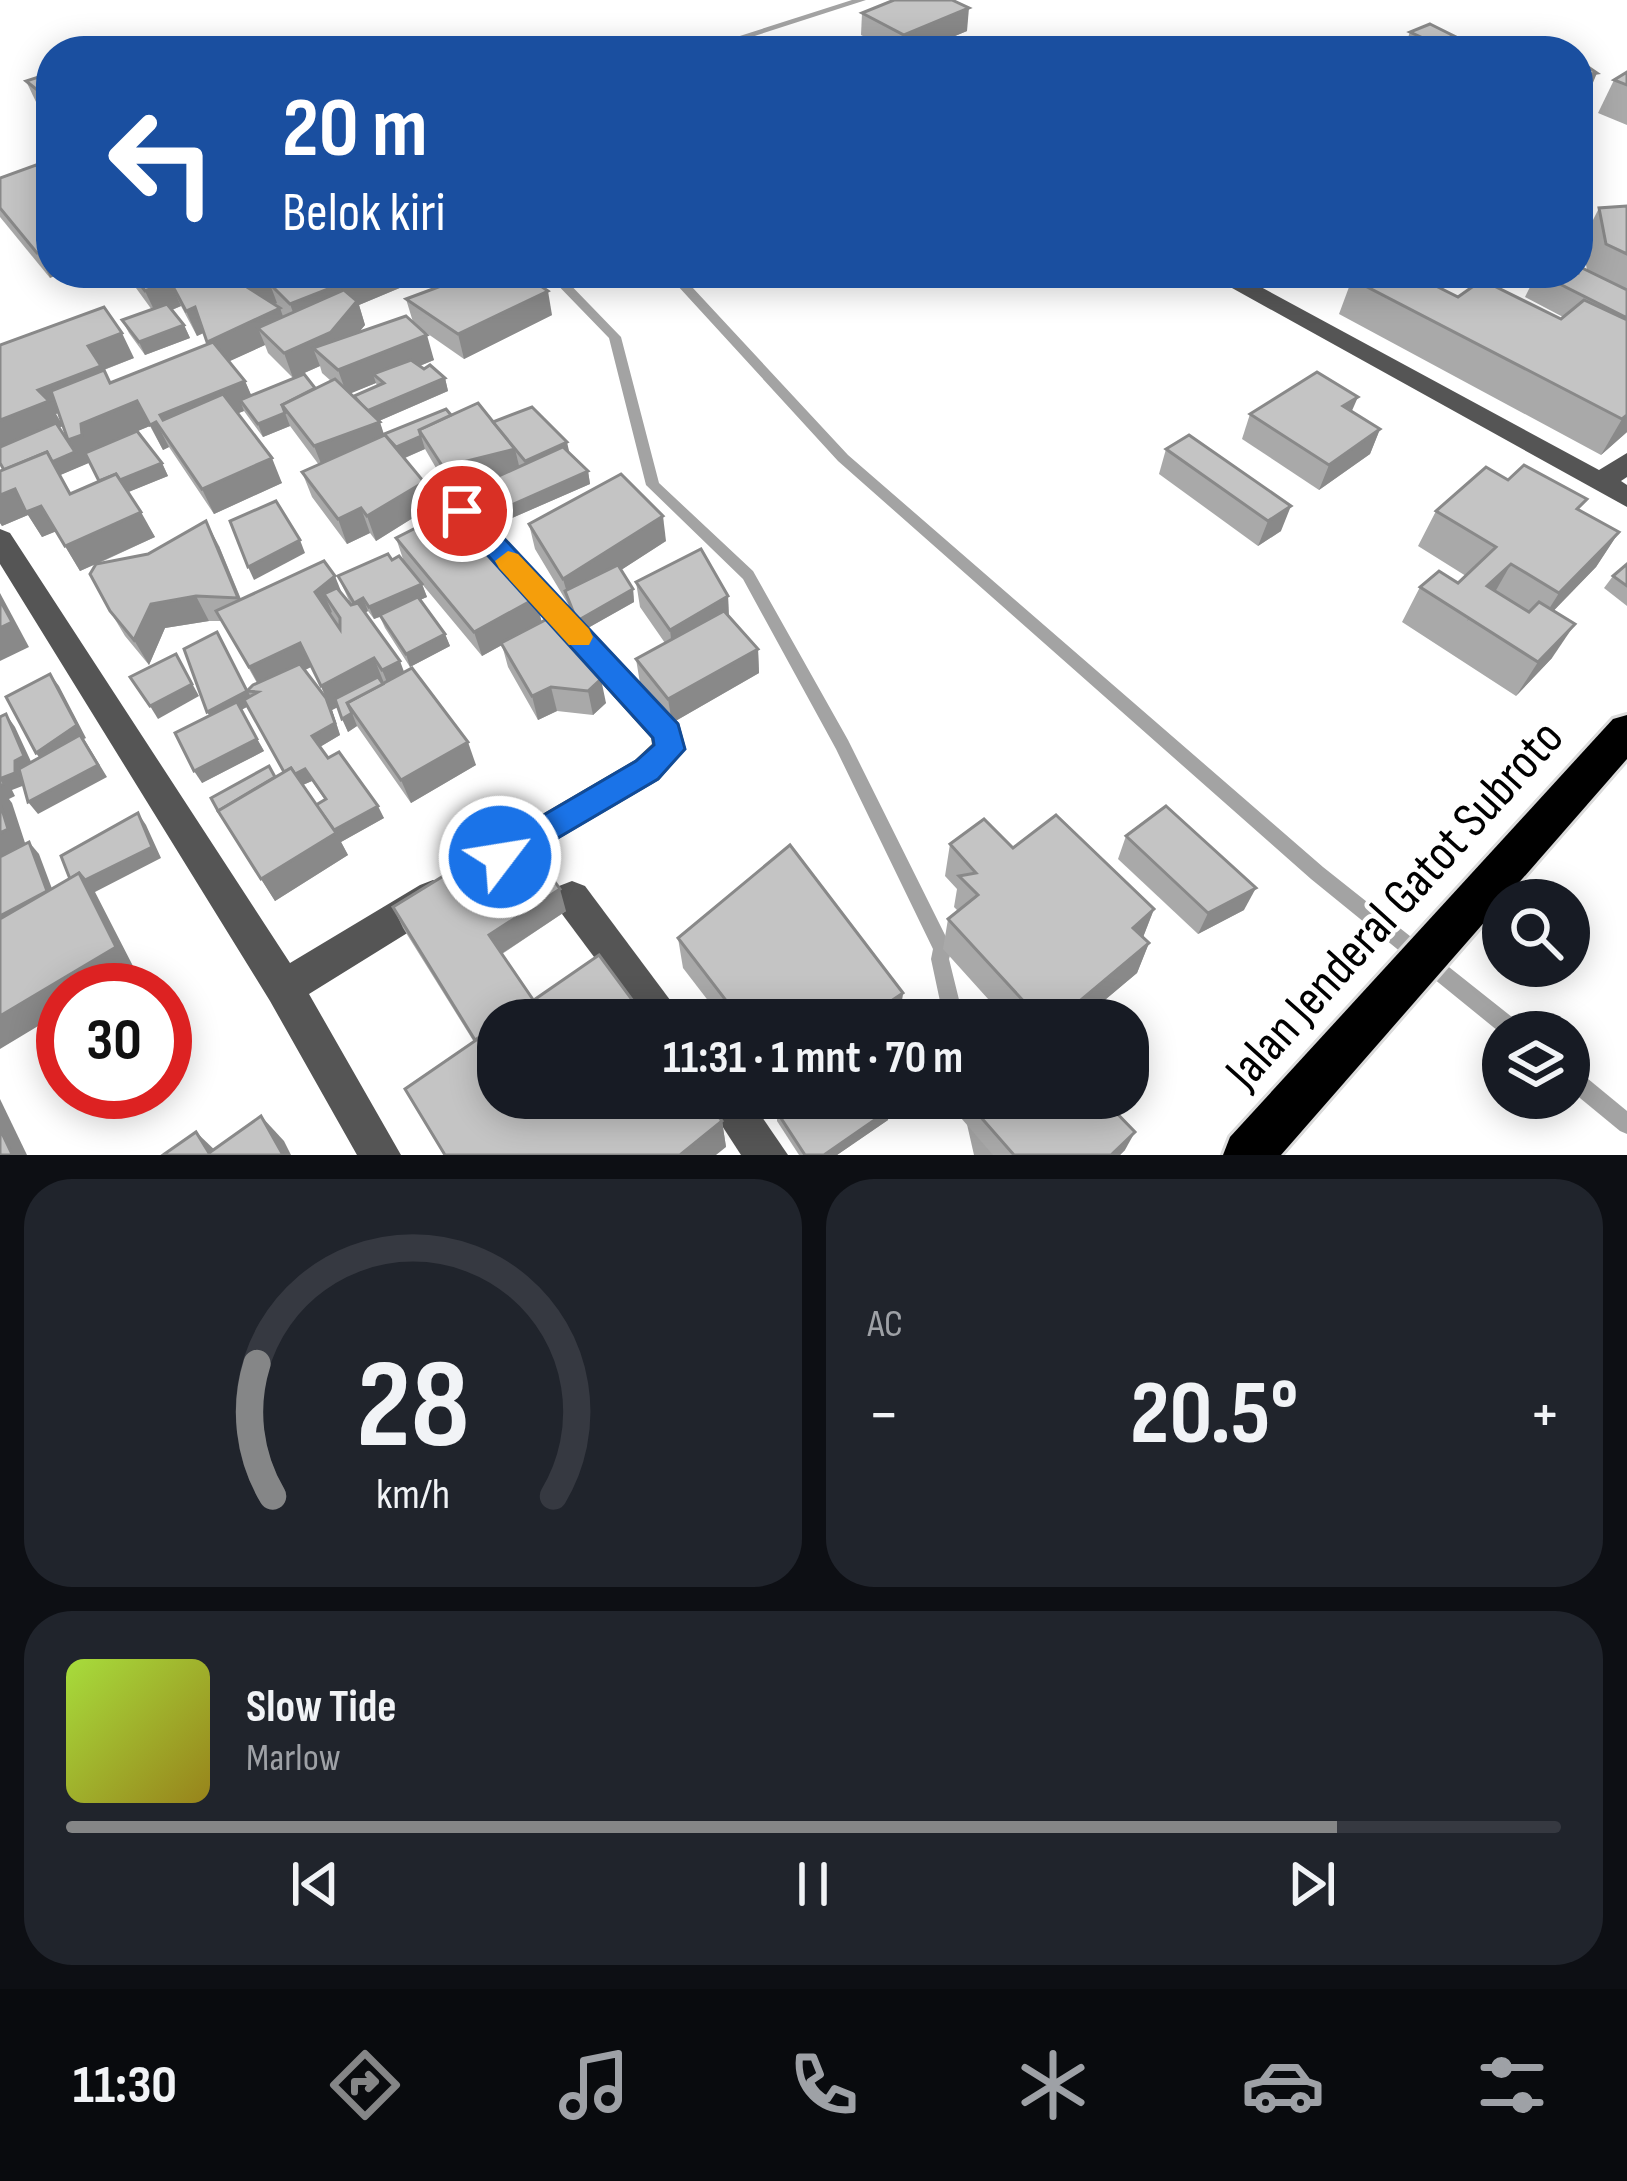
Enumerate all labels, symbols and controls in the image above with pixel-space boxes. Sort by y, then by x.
text: 20 m [282,79,428,180]
icon: left [84,84,240,240]
text: Belok kiri [282,181,446,246]
pin [411,460,513,562]
icon: arrive [429,478,495,544]
street label: Jalan Jenderal Gatot Subroto [1213,708,1577,1103]
position arrow [437,794,563,920]
map controls [1482,879,1590,1119]
button: search [1482,879,1590,987]
speed limit sign: 30 [36,963,192,1119]
button: layers [1482,1011,1590,1119]
text: 11:31 · 1 mnt · 70 m [663,1031,963,1086]
text: AC [868,1301,903,1348]
text: 28 [356,1333,470,1482]
text: 20.5° [1130,1361,1298,1469]
text: − [868,1376,900,1455]
text: + [1529,1376,1561,1455]
text: km/h [376,1469,450,1521]
text: Slow Tide [246,1680,397,1735]
text: Marlow [246,1735,341,1782]
icon: previous [282,1851,348,1917]
icon: pause [780,1851,846,1917]
icon: next [1279,1851,1345,1917]
icon: directions [323,2043,407,2127]
icon: music [552,2043,636,2127]
icon: phone [782,2043,866,2127]
icon: climate [1011,2043,1095,2127]
icon: car [1241,2043,1325,2127]
icon: filters [1470,2043,1554,2127]
text: 11:30 [73,2053,177,2118]

